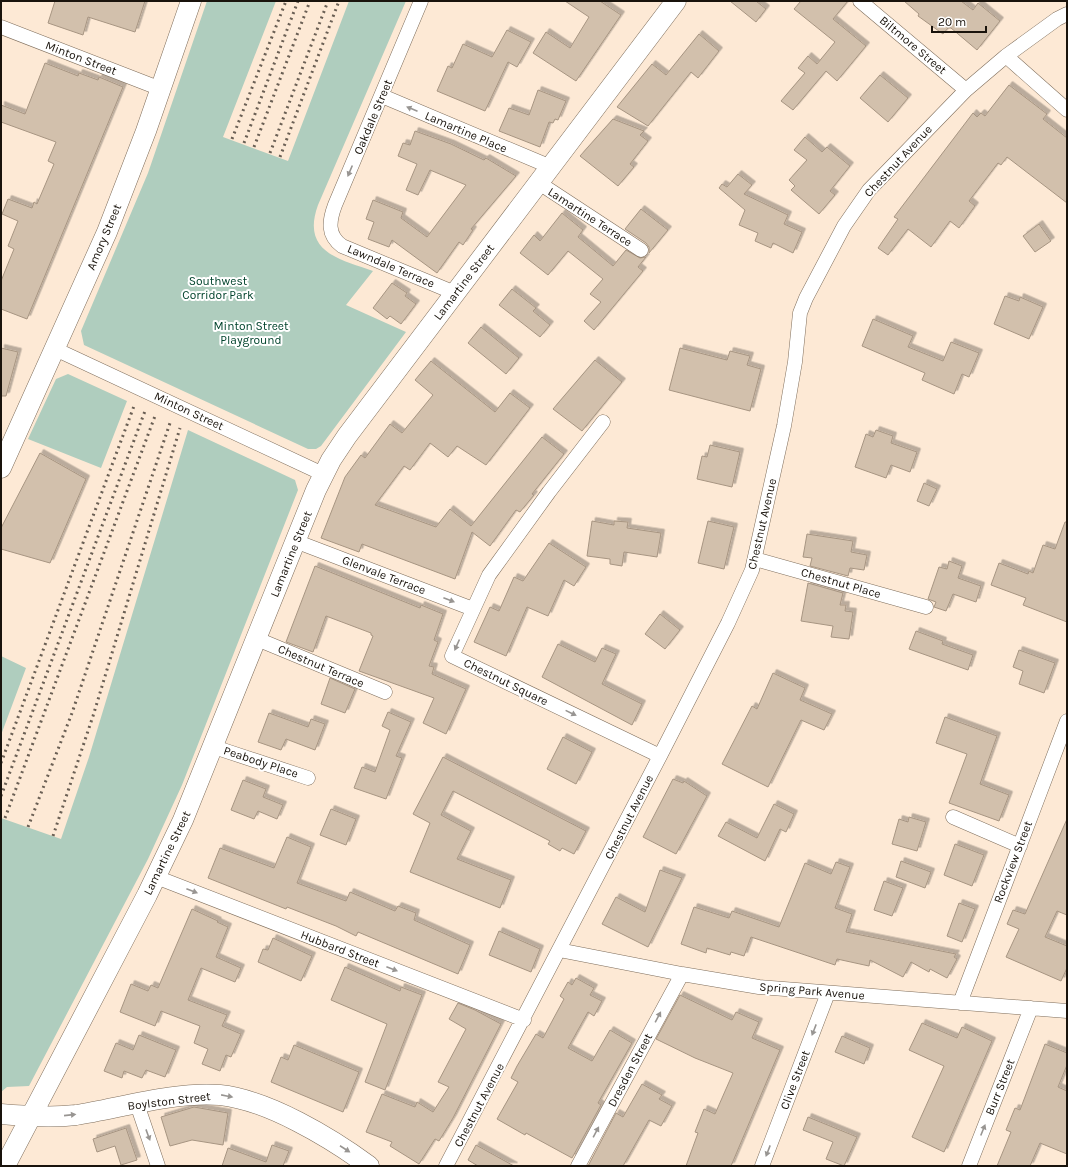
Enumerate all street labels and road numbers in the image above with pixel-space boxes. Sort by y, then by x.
street label: Biltmore Street [877,13,950,77]
street label: Minton Street [43,38,119,78]
street label: Oakdale Street [351,77,395,157]
street label: Lamartine Place [423,108,509,156]
street label: Chestnut Avenue [861,122,935,200]
street label: Lamartine Terrace [545,185,635,249]
street label: Amory Street [84,201,124,272]
street label: Lawndale Terrace [345,241,437,291]
street label: Lamartine Street [431,241,497,323]
street label: Minton Street [152,389,226,433]
street label: Chestnut Avenue [745,477,779,571]
street label: Lamartine Street [267,508,315,599]
street label: Glenvale Terrace [340,553,428,597]
street label: Chestnut Place [799,565,883,601]
street label: Chestnut Terrace [276,642,366,690]
street label: Chestnut Square [462,656,550,708]
street label: Peabody Place [222,743,300,781]
street label: Chestnut Avenue [602,772,656,862]
street label: Lamartine Street [141,808,194,897]
street label: Rockview Street [991,818,1035,905]
street label: Hubbard Street [299,928,382,971]
street label: Spring Park Avenue [759,979,865,1003]
street label: Dresden Street [605,1031,655,1109]
street label: Clive Street [777,1048,813,1112]
street label: Burr Street [982,1056,1018,1117]
street label: Chestnut Avenue [451,1061,507,1149]
street label: Boylston Street [127,1089,212,1113]

